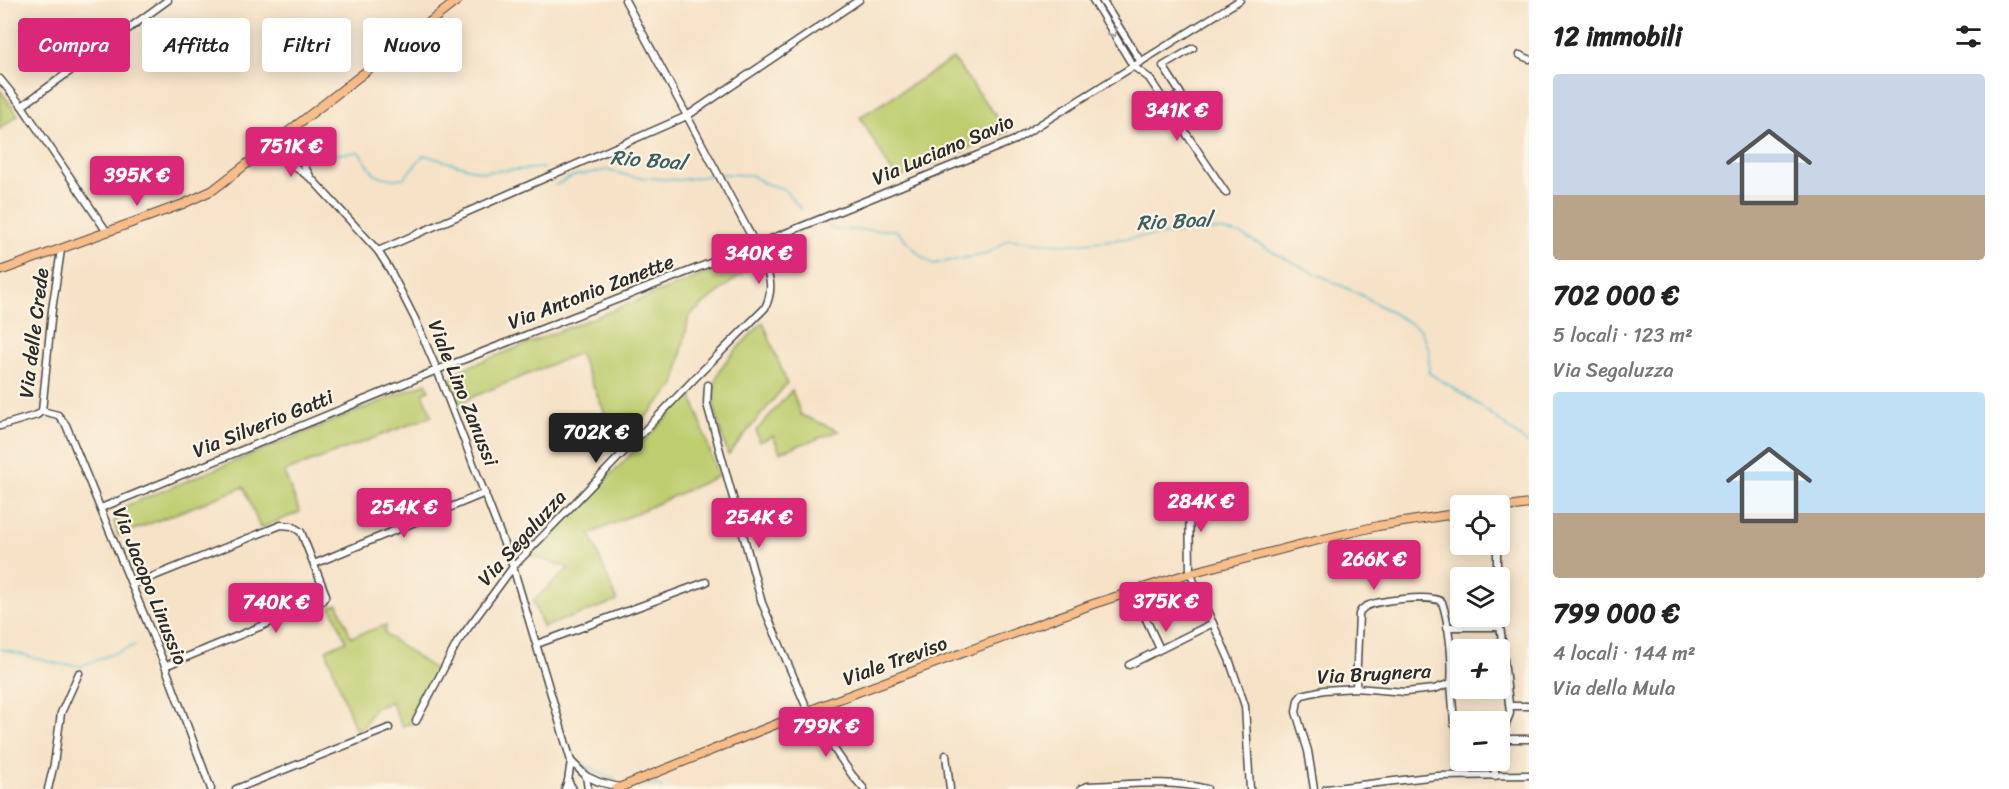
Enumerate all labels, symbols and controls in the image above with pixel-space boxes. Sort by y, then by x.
text: 12 immobili [1553,13,1682,59]
chip: Compra [18,18,130,72]
chip: Affitta [142,18,250,72]
chip: Filtri [262,18,351,72]
chip: Nuovo [363,18,462,72]
icon: filters [1952,20,1985,53]
one-way arrow [1106,27,1117,37]
pin: 341K € [1128,91,1226,142]
text: 341K € [1146,93,1208,128]
street label: Via Luciano Savio [867,104,1020,196]
icon: home [1715,113,1823,221]
pin: 751K € [242,127,340,178]
text: 751K € [260,129,322,164]
water label: Rio Boal [609,138,692,182]
pin: 395K € [88,156,186,207]
text: 395K € [104,158,170,193]
water label: Rio Boal [1136,200,1217,242]
pin: 340K € [710,234,808,285]
text: 340K € [726,236,792,271]
street label: Via Antonio Zanette [503,244,679,340]
street label: Via delle Crede [9,266,59,400]
text: 702 000 € [1553,272,1679,318]
street label: Viale Lino Zanussi [418,315,509,473]
text: 5 locali · 123 m² [1553,318,1693,353]
text: Via Segaluzza [1553,353,1673,388]
street label: Via Silverio Gatti [187,379,340,468]
pin: 702K € [547,413,645,464]
text: 702K € [563,415,629,450]
icon: home [1715,431,1823,539]
street label: Via Segaluzza [469,482,575,594]
pin: 284K € [1152,482,1250,533]
text: 284K € [1168,484,1234,519]
pin: 254K € [355,488,453,539]
text: 254K € [371,490,437,525]
map controls [1450,495,1510,771]
button: locate [1450,495,1510,555]
pin: 254K € [710,498,808,549]
text: 254K € [726,500,792,535]
street label: Via Jacopo Linussio [102,501,198,671]
pin: 266K € [1325,540,1423,591]
text: 266K € [1342,542,1406,577]
button: layers [1450,567,1510,627]
pin: 375K € [1117,582,1215,633]
pin: 740K € [227,583,325,634]
text: 375K € [1133,584,1199,619]
text: 740K € [242,585,310,620]
text: 799 000 € [1553,590,1680,636]
street label: Viale Treviso [838,626,952,696]
text: 4 locali · 144 m² [1553,636,1696,671]
button: + [1450,639,1510,699]
street label: Via Brugnera [1316,653,1433,694]
text: Via della Mula [1553,671,1675,706]
pin: 799K € [777,707,875,758]
text: 799K € [793,709,859,744]
button: − [1450,711,1510,771]

